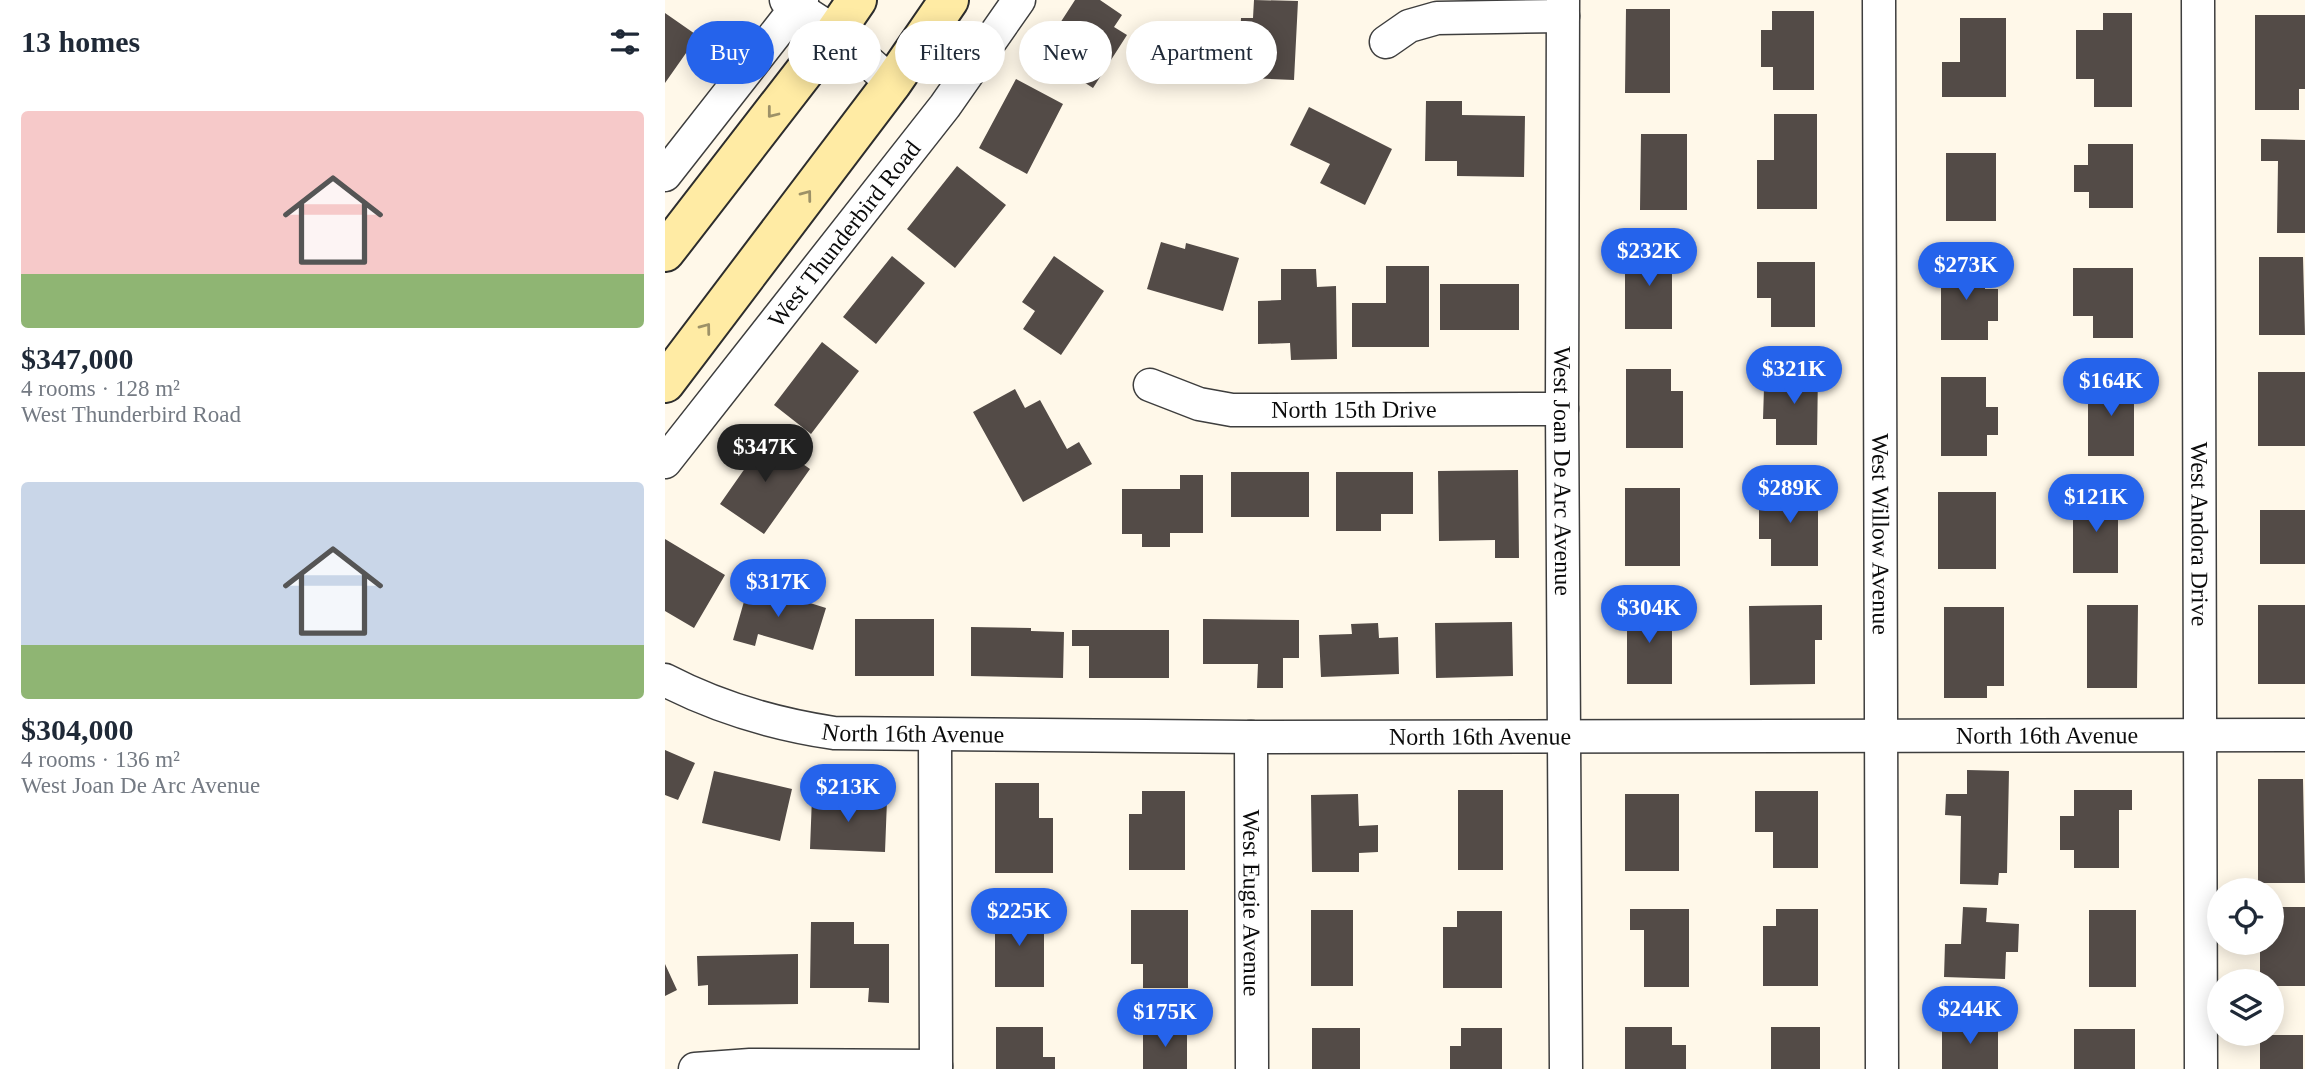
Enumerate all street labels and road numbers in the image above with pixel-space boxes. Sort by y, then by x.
street label: West Thunderbird Road [763,136,925,332]
street label: West Joan De Arc Avenue [1549,346,1576,596]
street label: North 15th Drive [1271,396,1437,423]
street label: West Willow Avenue [1867,433,1894,635]
street label: West Andora Drive [2186,442,2213,626]
street label: North 16th Avenue [820,718,1004,748]
street label: North 16th Avenue [1956,722,2138,749]
street label: North 16th Avenue [1389,723,1571,750]
street label: West Eugie Avenue [1238,809,1265,997]

